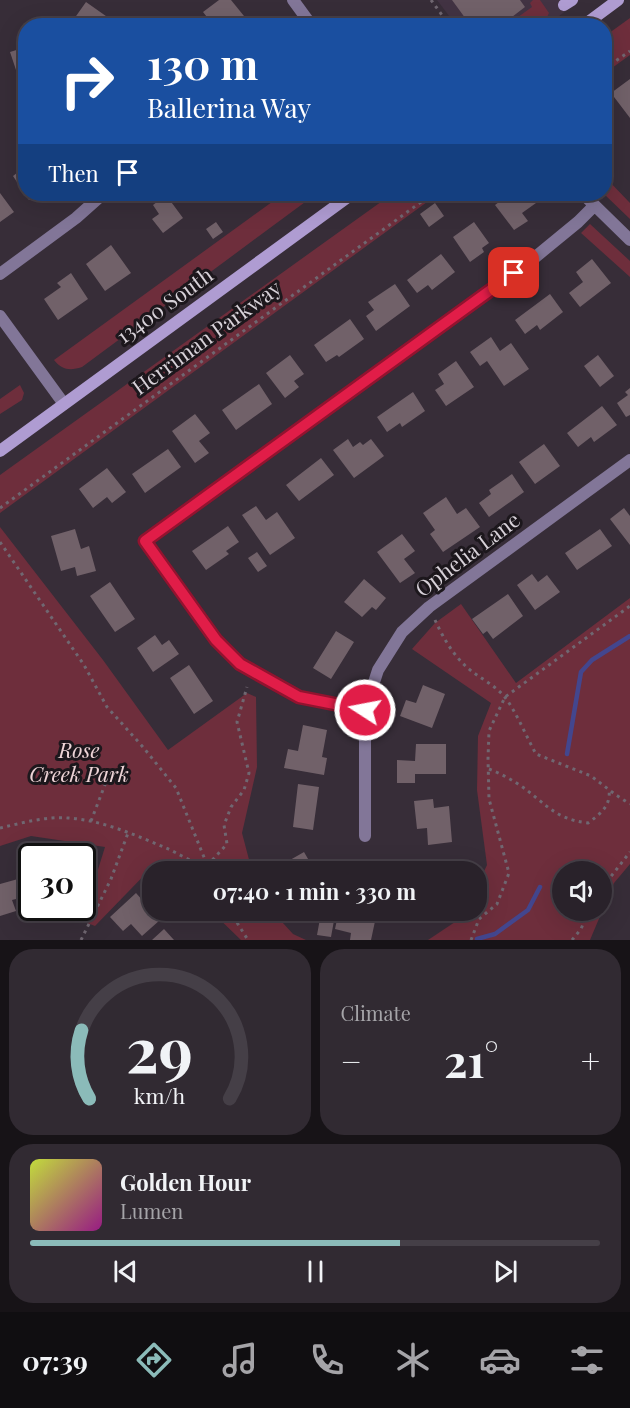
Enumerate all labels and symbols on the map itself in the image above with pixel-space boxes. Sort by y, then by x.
pin [488,247,539,298]
street label: 13400 South [110,260,218,349]
street label: Herriman Parkway [126,273,286,400]
street label: Ophelia Lane [409,505,525,602]
position arrow [333,678,397,742]
park label: Rose Creek Park [29,735,129,787]
speed limit sign: 30 [18,843,96,921]

